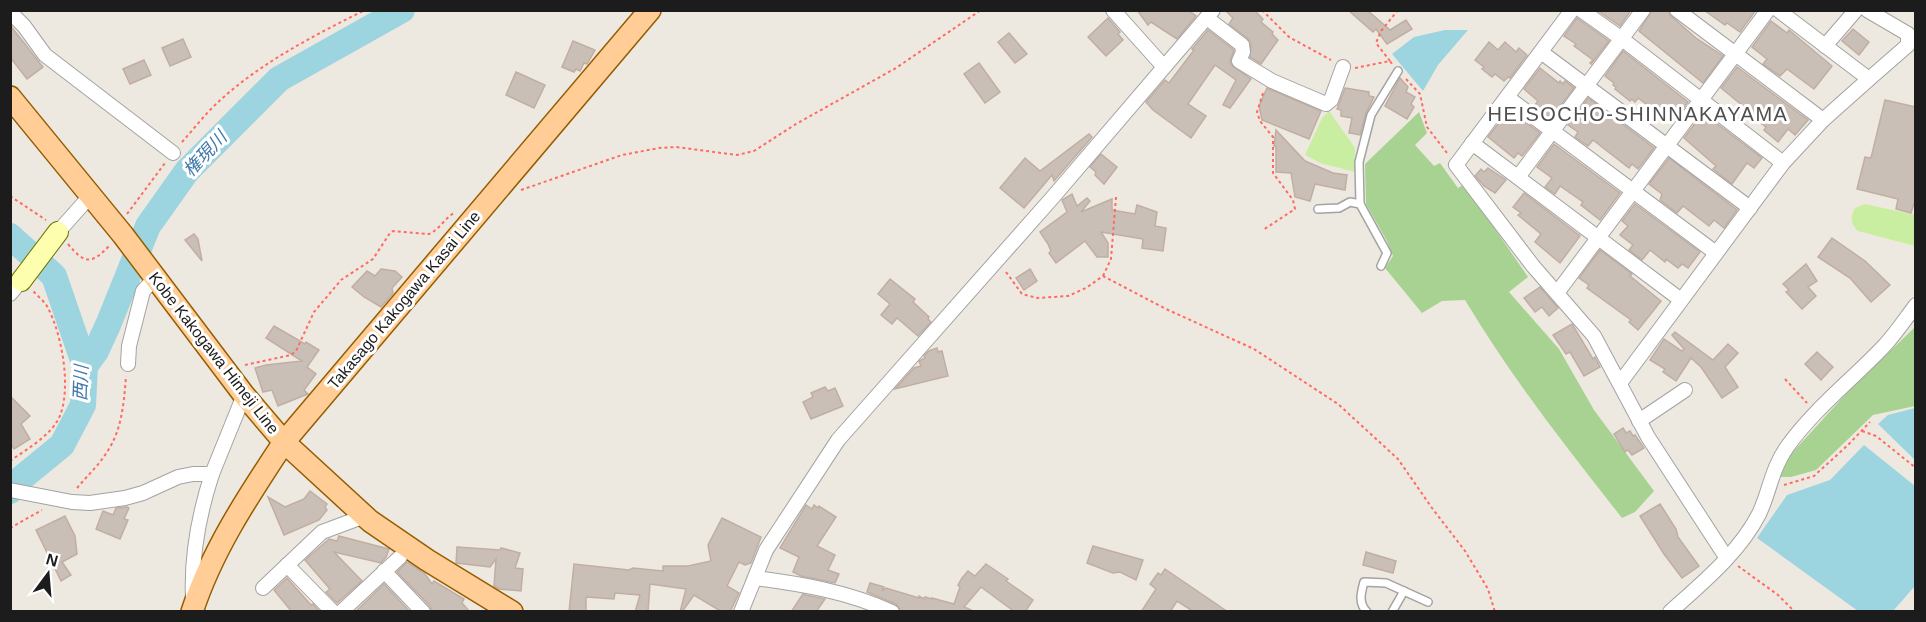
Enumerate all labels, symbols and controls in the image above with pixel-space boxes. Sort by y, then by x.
district label: HEISOCHO-SHINNAKAYAMA [1488,103,1788,125]
water label: 権現川 [179,126,232,181]
street label: Takasago Kakogawa Kasai Line [325,208,483,392]
street label: Kobe Kakogawa Himeji Line [146,269,282,437]
water label: 西川 [70,363,92,401]
north arrow [18,544,78,604]
text: N [44,550,60,570]

